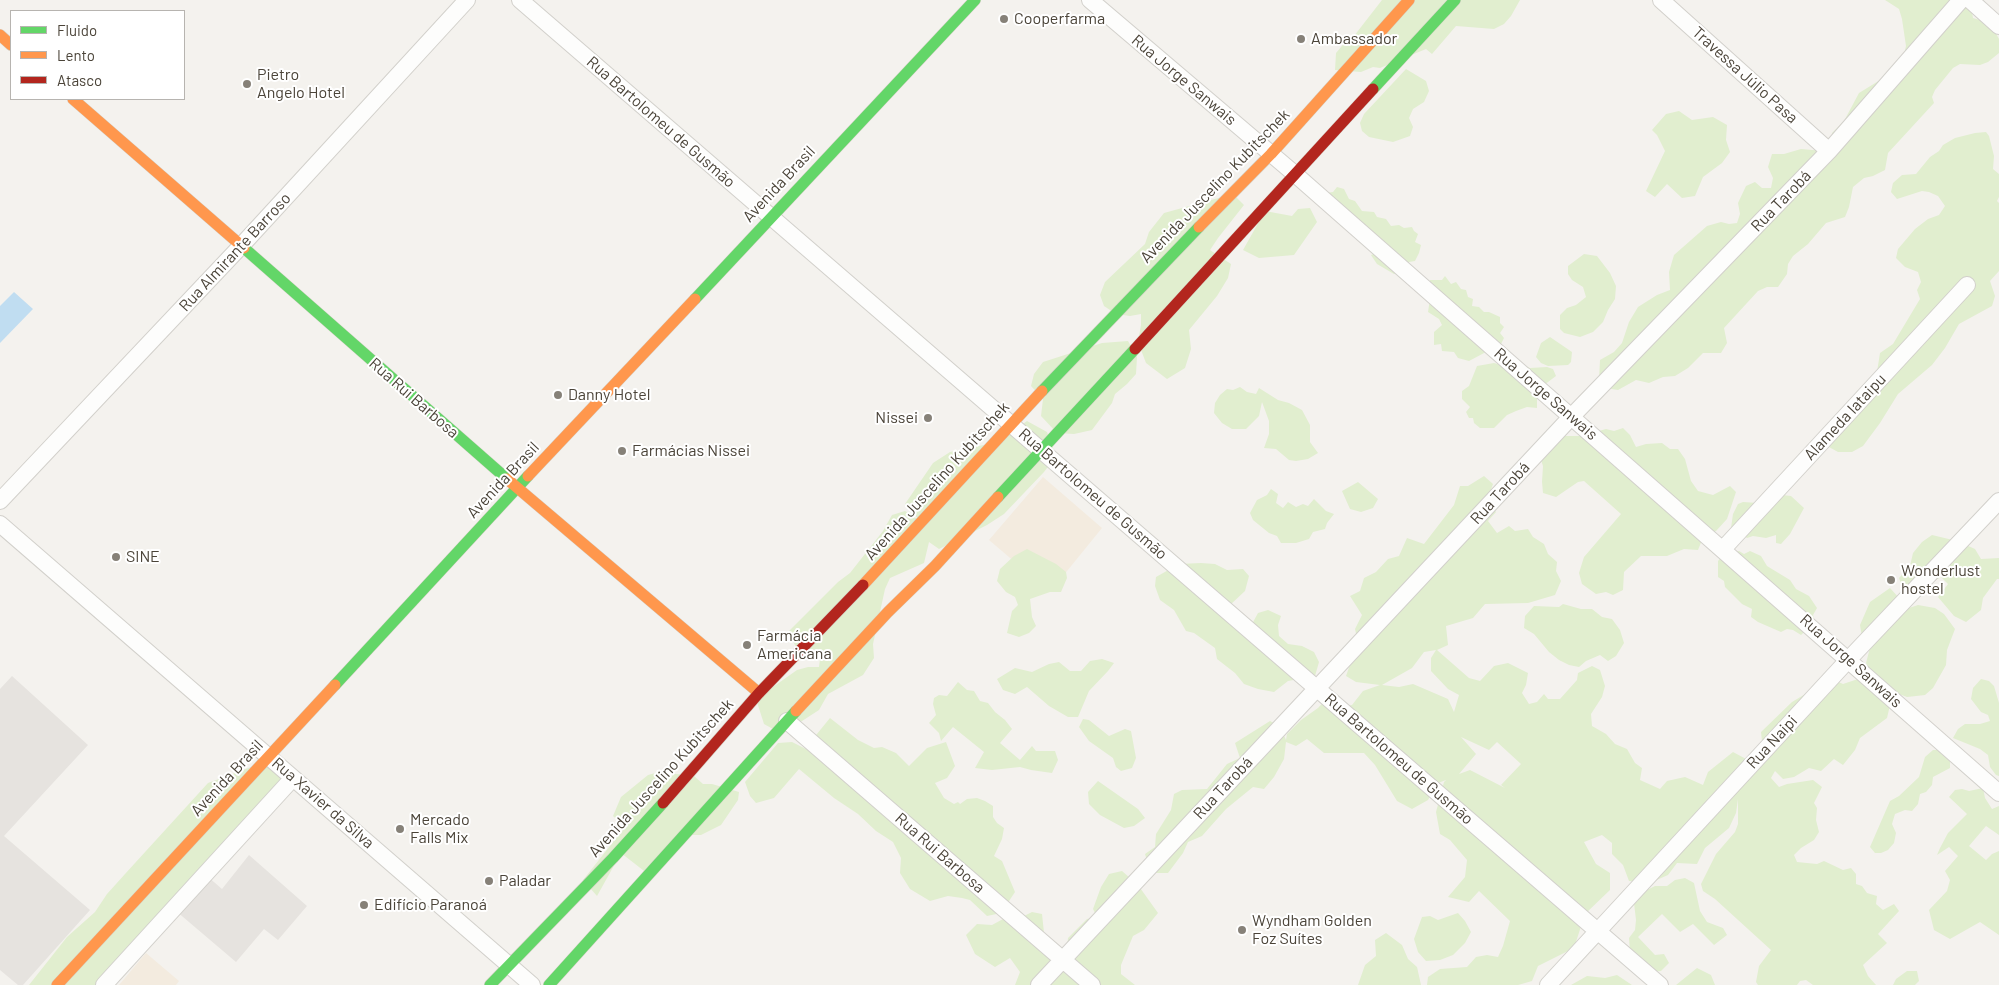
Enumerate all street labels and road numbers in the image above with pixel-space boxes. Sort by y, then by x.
street label: Travessa Júlio Pasa [1688,23,1802,127]
street label: Rua Jorge Sanwais [1128,31,1240,129]
street label: Rua Bartolomeu de Gusmão [583,52,739,192]
street label: Avenida Juscelino Kubitschek [1136,105,1294,267]
street label: Avenida Brasil [739,142,819,226]
street label: Rua Tarobá [1747,166,1815,236]
street label: Rua Almirante Barroso [175,189,295,315]
street label: Rua Jorge Sanwais [1490,344,1602,444]
street label: Rua Rui Barbosa [365,354,463,442]
street label: Alameda Iataipu [1800,370,1890,464]
street label: Avenida Juscelino Kubitschek [861,398,1013,564]
street label: Rua Bartolomeu de Gusmão [1015,424,1171,564]
street label: Avenida Brasil [463,438,543,522]
street label: Rua Tarobá [1466,458,1534,528]
street label: Rua Jorge Sanwais [1796,610,1906,712]
street label: Rua Bartolomeu de Gusmão [1321,689,1477,829]
street label: Avenida Juscelino Kubitschek [585,695,737,861]
street label: Rua Naipi [1743,711,1801,773]
street label: Avenida Brasil [187,736,267,820]
street label: Rua Xavier da Silva [268,753,378,853]
street label: Rua Tarobá [1189,753,1257,823]
street label: Rua Rui Barbosa [891,809,989,897]

